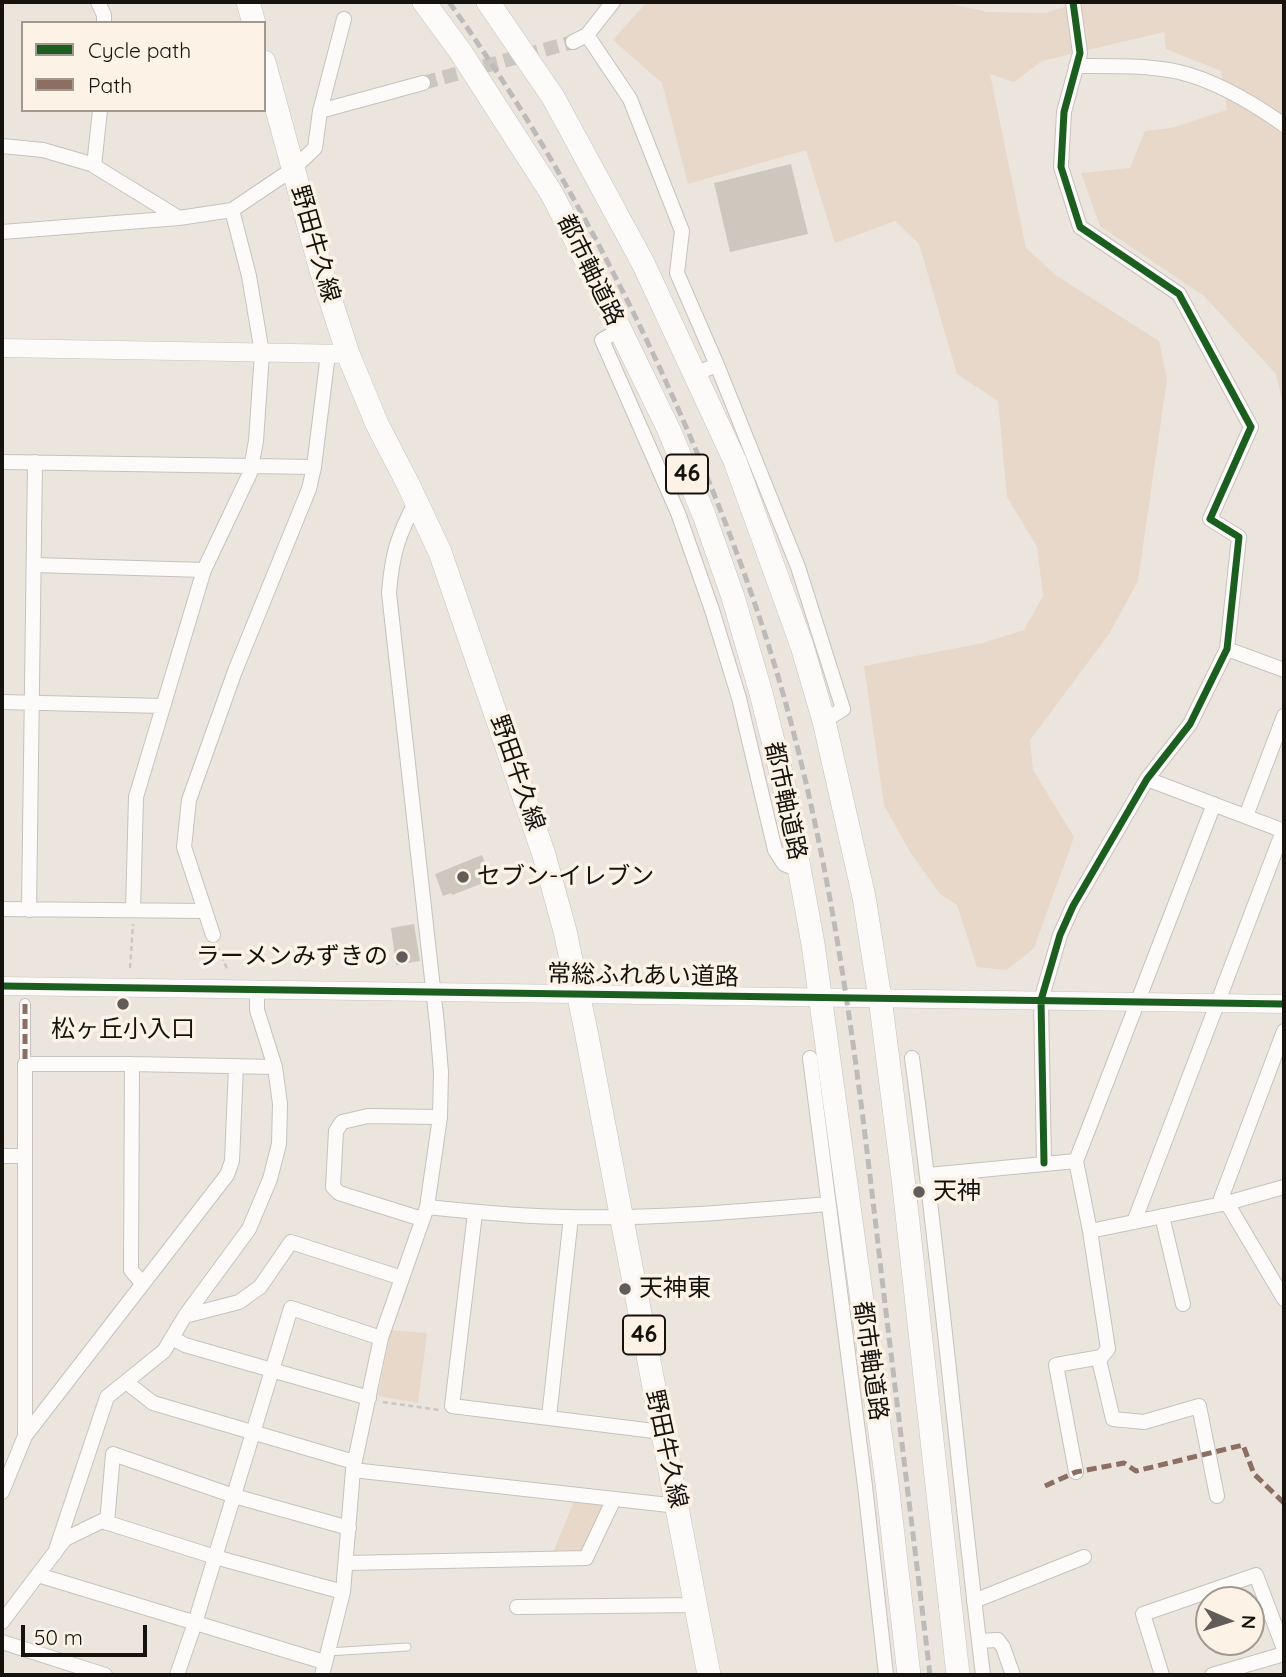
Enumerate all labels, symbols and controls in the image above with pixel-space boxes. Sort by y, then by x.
legend [21,21,266,112]
text: Cycle path [88,37,191,63]
text: Path [88,72,132,98]
street label: 野田牛久線 [285,182,345,306]
street label: 都市軸道路 [551,210,629,330]
road number: 46 [666,454,708,494]
street label: 野田牛久線 [484,712,550,834]
street label: 都市軸道路 [758,739,812,863]
place label: セブン-イレブン [477,863,654,891]
marker: セブン-イレブン [455,869,471,885]
place label: ラーメンみずきの [196,943,388,971]
marker: ラーメンみずきの [394,949,410,965]
street label: 常総ふれあい道路 [547,960,739,992]
marker: 松ヶ丘小入口 [115,996,131,1012]
place label: 松ヶ丘小入口 [51,1016,195,1044]
place label: 天神 [933,1178,981,1206]
marker: 天神 [911,1184,927,1200]
place label: 天神東 [639,1275,711,1303]
marker: 天神東 [617,1281,633,1297]
street label: 都市軸道路 [847,1300,893,1422]
road number: 46 [623,1316,665,1354]
street label: 野田牛久線 [639,1387,693,1511]
north arrow [1195,1586,1265,1656]
scale bar [24,1610,150,1654]
text: N [1237,1614,1261,1630]
text: 50 m [34,1624,83,1650]

